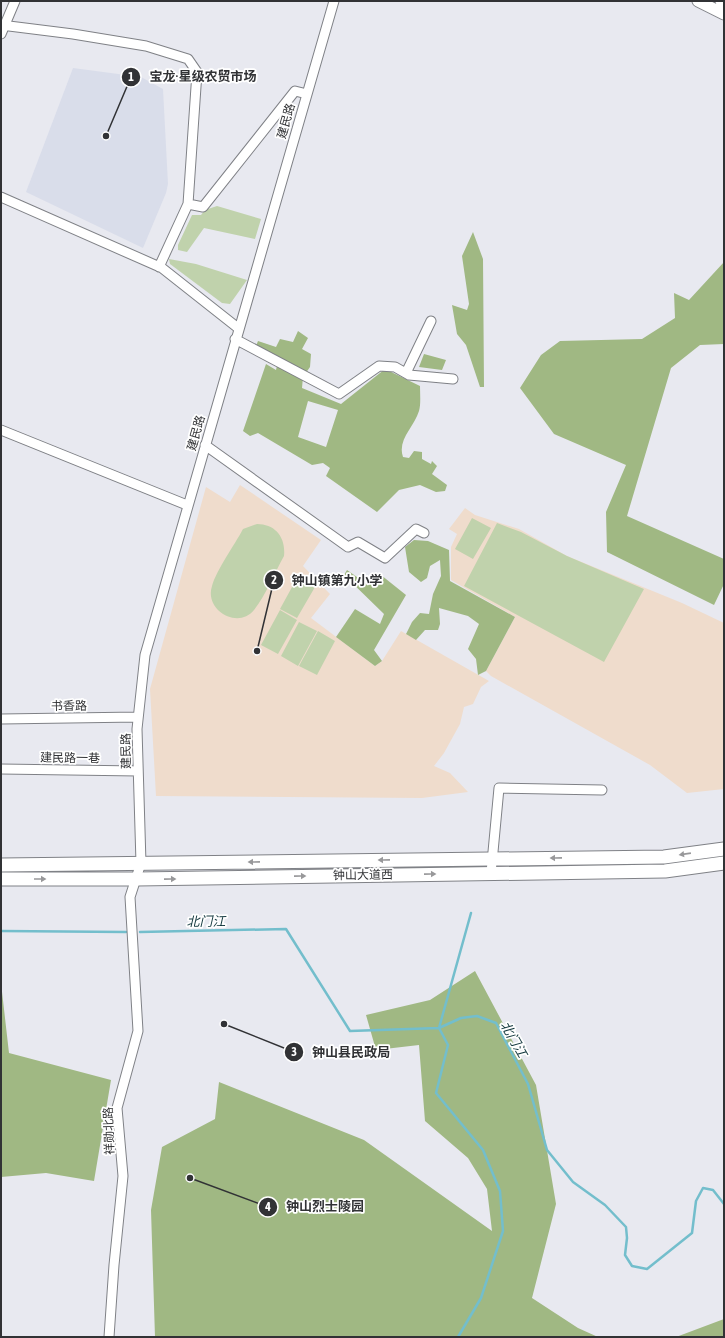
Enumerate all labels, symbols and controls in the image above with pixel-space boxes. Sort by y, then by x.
callout: 宝龙·星级农贸市场 [121,64,264,89]
text: 宝龙·星级农贸市场 [150,69,256,84]
text: 1 [128,70,134,84]
street label: 建民路 [274,102,298,140]
street label: 建民路 [184,414,208,452]
callout: 钟山镇第九小学 [264,567,391,592]
text: 2 [271,573,277,587]
text: 钟山镇第九小学 [291,573,383,588]
street label: 书香路 [51,699,87,713]
street label: 建民路 [119,733,133,769]
street label: 建民路一巷 [40,750,100,766]
one-way arrow [679,851,691,857]
one-way arrow [549,855,562,861]
one-way arrow [378,857,390,864]
one-way arrow [247,859,260,865]
street label: 钟山大道西 [333,867,393,883]
one-way arrow [424,871,437,877]
one-way arrow [294,873,307,879]
one-way arrow [164,875,176,882]
one-way arrow [34,876,47,882]
water label: 北门江 [186,914,228,929]
water label: 北门江 [497,1019,531,1062]
callout: 钟山县民政局 [284,1040,398,1065]
text: 3 [291,1045,297,1059]
text: 钟山县民政局 [312,1045,390,1060]
street label: 祥勋北路 [101,1107,117,1155]
callout: 钟山烈士陵园 [258,1194,372,1219]
text: 钟山烈士陵园 [286,1199,364,1214]
text: 4 [264,1200,271,1214]

